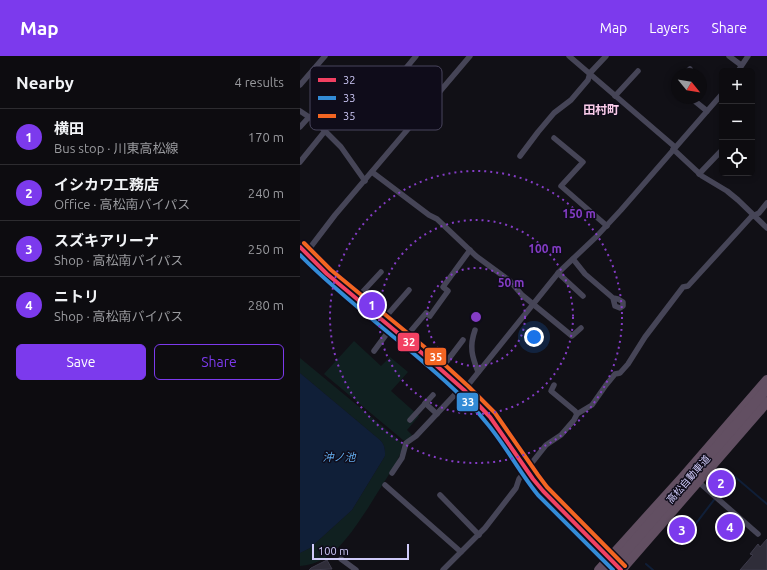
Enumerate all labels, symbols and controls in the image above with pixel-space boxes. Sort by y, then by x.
text: Map [20,17,59,39]
text: Map [600,20,627,36]
text: Layers [649,20,689,36]
text: Share [711,20,747,36]
legend [310,66,442,130]
north arrow [671,68,707,104]
map controls [719,68,755,176]
button: + [719,68,755,104]
text: Nearby [16,73,74,92]
text: 32 [343,74,355,86]
text: 4 results [234,75,284,89]
text: 33 [343,92,355,104]
district label: 田村町 [583,103,619,116]
button: − [719,104,755,140]
text: 35 [343,110,355,122]
text: 横田 [54,120,84,137]
text: 1 [25,130,33,144]
text: 170 m [248,130,284,144]
button: locate [719,140,755,176]
text: Bus stop · 川東高松線 [54,141,178,155]
text: イシカワ工務店 [54,176,159,193]
text: 2 [25,186,33,200]
text: 240 m [248,186,284,200]
text: Office · 高松南バイパス [54,197,190,211]
text: 150 m [562,207,596,220]
text: スズキアリーナ [54,232,159,249]
text: 3 [25,242,33,256]
text: 250 m [248,242,284,256]
text: 100 m [528,242,562,255]
text: Shop · 高松南バイパス [54,253,183,267]
text: 50 m [498,276,524,289]
text: ニトリ [54,288,99,305]
pin: 1 [359,290,385,320]
text: 4 [25,298,33,312]
text: 280 m [248,298,284,312]
text: Shop · 高松南バイパス [54,309,183,323]
centre of rings [469,310,483,324]
your location [524,327,544,347]
line badge: 32 [397,332,420,352]
text: 32 [403,336,415,348]
button: Save [16,344,146,380]
button: Share [154,344,284,380]
line badge: 35 [424,347,447,366]
text: 35 [430,351,442,363]
line badge: 33 [456,392,479,412]
text: 33 [462,396,474,408]
water label: 沖ノ池 [323,451,356,463]
street label: 高松自動車道 [665,453,712,506]
pin: 2 [708,468,734,498]
pin: 4 [717,512,743,542]
pin: 3 [669,515,695,545]
scale bar [312,542,409,561]
text: 100 m [318,545,349,557]

